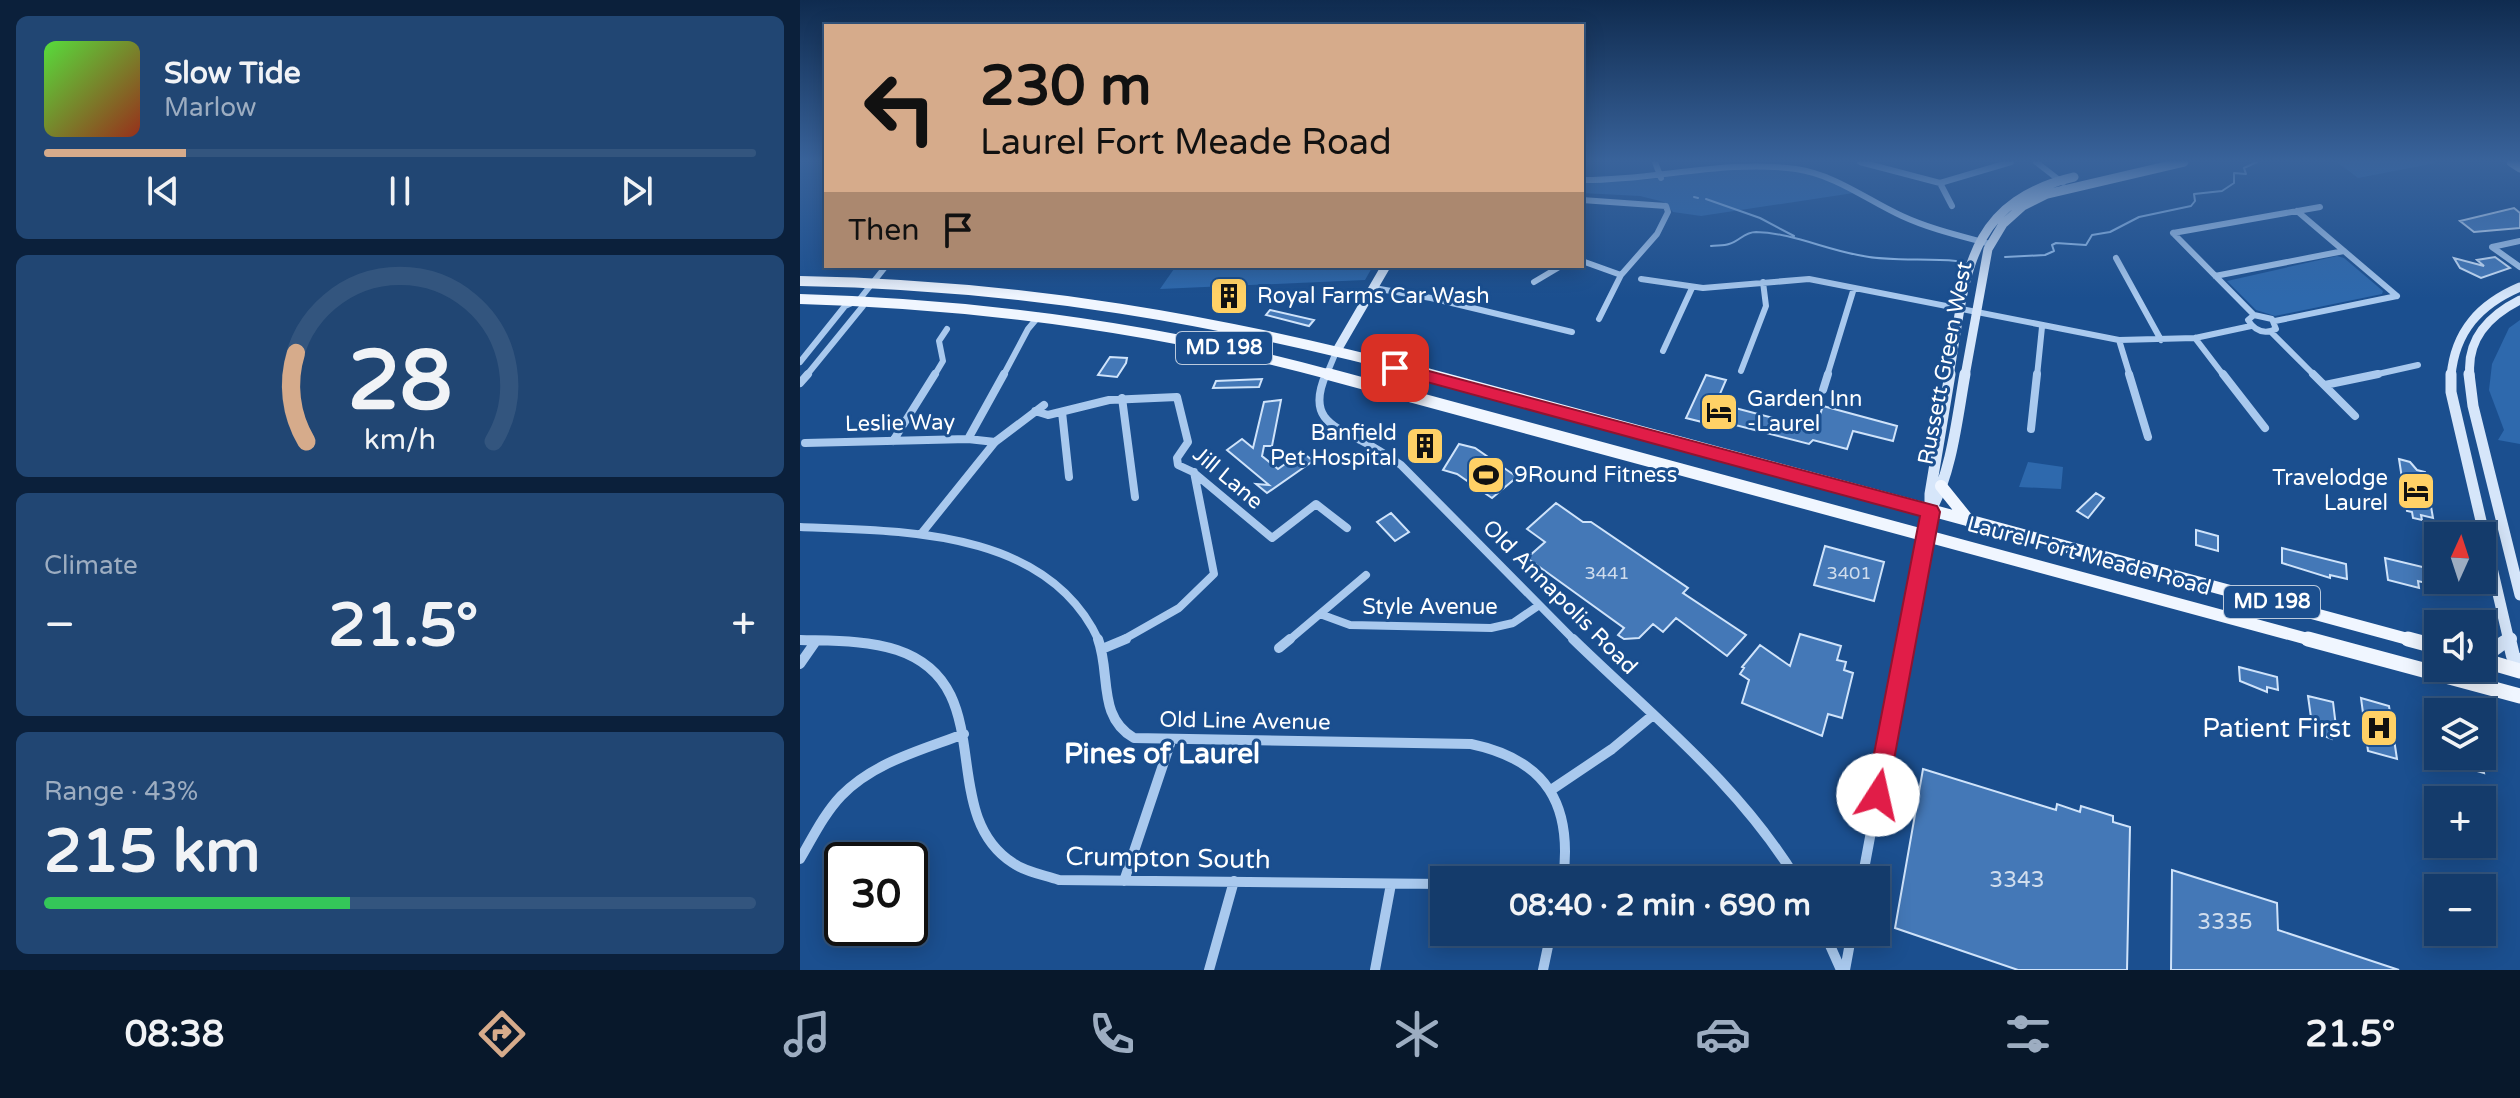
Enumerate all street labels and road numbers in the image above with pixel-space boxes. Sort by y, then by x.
street label: Russett Green West [1913,259,1977,467]
road number: MD 198 [1176,332,1272,364]
street label: Leslie Way [845,409,955,437]
street label: Jill Lane [1188,441,1268,515]
street label: Laurel Fort Meade Road [1964,511,2214,601]
street label: Old Annapolis Road [1477,514,1643,680]
road number: MD 198 [2224,586,2320,618]
street label: Style Avenue [1362,594,1498,620]
street label: Old Line Avenue [1159,707,1331,735]
street label: Crumpton South [1065,841,1271,875]

